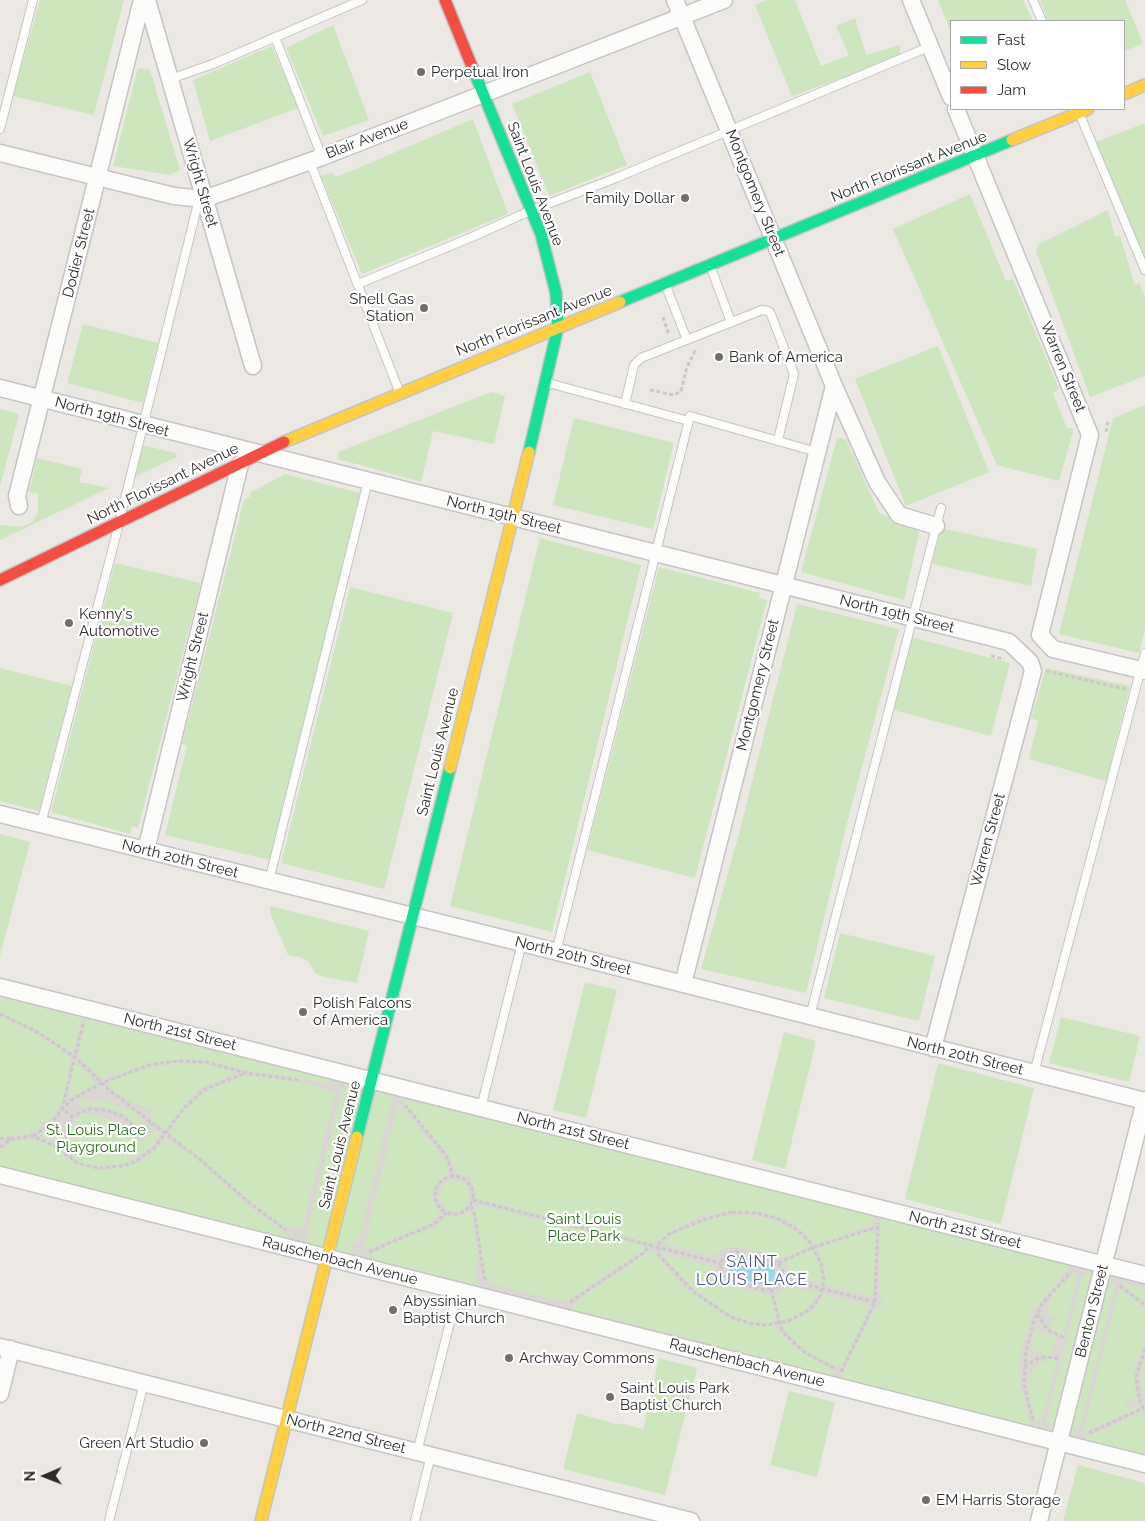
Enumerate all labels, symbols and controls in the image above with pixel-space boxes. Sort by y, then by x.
legend [950,20,1125,110]
text: Fast [997,31,1025,49]
text: Slow [997,56,1031,74]
place label: Perpetual Iron [431,63,529,81]
marker: Perpetual Iron [415,66,427,78]
text: Jam [997,81,1026,99]
street label: Blair Avenue [323,115,411,163]
street label: Saint Louis Avenue [503,119,567,249]
street label: Montgomery Street [721,127,789,259]
street label: North Florissant Avenue [828,127,990,207]
street label: Wright Street [179,136,221,230]
place label: Family Dollar [585,189,675,207]
marker: Family Dollar [679,192,691,204]
street label: Dodier Street [59,206,99,300]
street label: North Florissant Avenue [453,281,615,361]
place label: Shell Gas Station [349,290,414,325]
marker: Shell Gas Station [418,302,430,314]
street label: Warren Street [1037,319,1089,415]
place label: Bank of America [729,348,843,366]
marker: Bank of America [713,351,725,363]
street label: North 19th Street [53,393,171,441]
street label: North Florissant Avenue [84,439,242,529]
street label: North 19th Street [445,492,563,538]
street label: North 19th Street [838,591,956,637]
place label: Kenny's Automotive [79,605,159,640]
street label: Wright Street [173,610,213,704]
marker: Kenny's Automotive [63,617,75,629]
street label: Montgomery Street [733,617,783,753]
street label: Saint Louis Avenue [413,686,463,818]
street label: Warren Street [967,791,1009,889]
street label: North 20th Street [120,836,240,882]
street label: North 20th Street [513,933,633,979]
place label: Polish Falcons of America [313,994,411,1029]
marker: Polish Falcons of America [297,1006,309,1018]
street label: North 21st Street [122,1009,238,1055]
street label: North 20th Street [905,1033,1025,1079]
street label: Saint Louis Avenue [315,1079,365,1211]
street label: North 21st Street [515,1108,631,1154]
park label: St. Louis Place Playground [46,1121,146,1156]
street label: North 21st Street [907,1207,1023,1253]
park label: Saint Louis Place Park [547,1210,621,1245]
street label: Rauschenbach Avenue [260,1233,420,1289]
district label: SAINT LOUIS PLACE [695,1252,809,1290]
street label: Benton Street [1072,1263,1112,1359]
place label: Abyssinian Baptist Church [403,1292,505,1327]
marker: Abyssinian Baptist Church [387,1304,399,1316]
street label: Rauschenbach Avenue [667,1335,827,1391]
place label: Archway Commons [519,1349,655,1367]
marker: Archway Commons [503,1352,515,1364]
place label: Saint Louis Park Baptist Church [620,1379,729,1414]
marker: Saint Louis Park Baptist Church [604,1391,616,1403]
street label: North 22nd Street [284,1410,408,1458]
place label: Green Art Studio [79,1434,194,1452]
marker: Green Art Studio [198,1437,210,1449]
north arrow [20,1451,70,1501]
text: N [22,1471,38,1482]
place label: EM Harris Storage [936,1491,1060,1509]
marker: EM Harris Storage [920,1494,932,1506]

